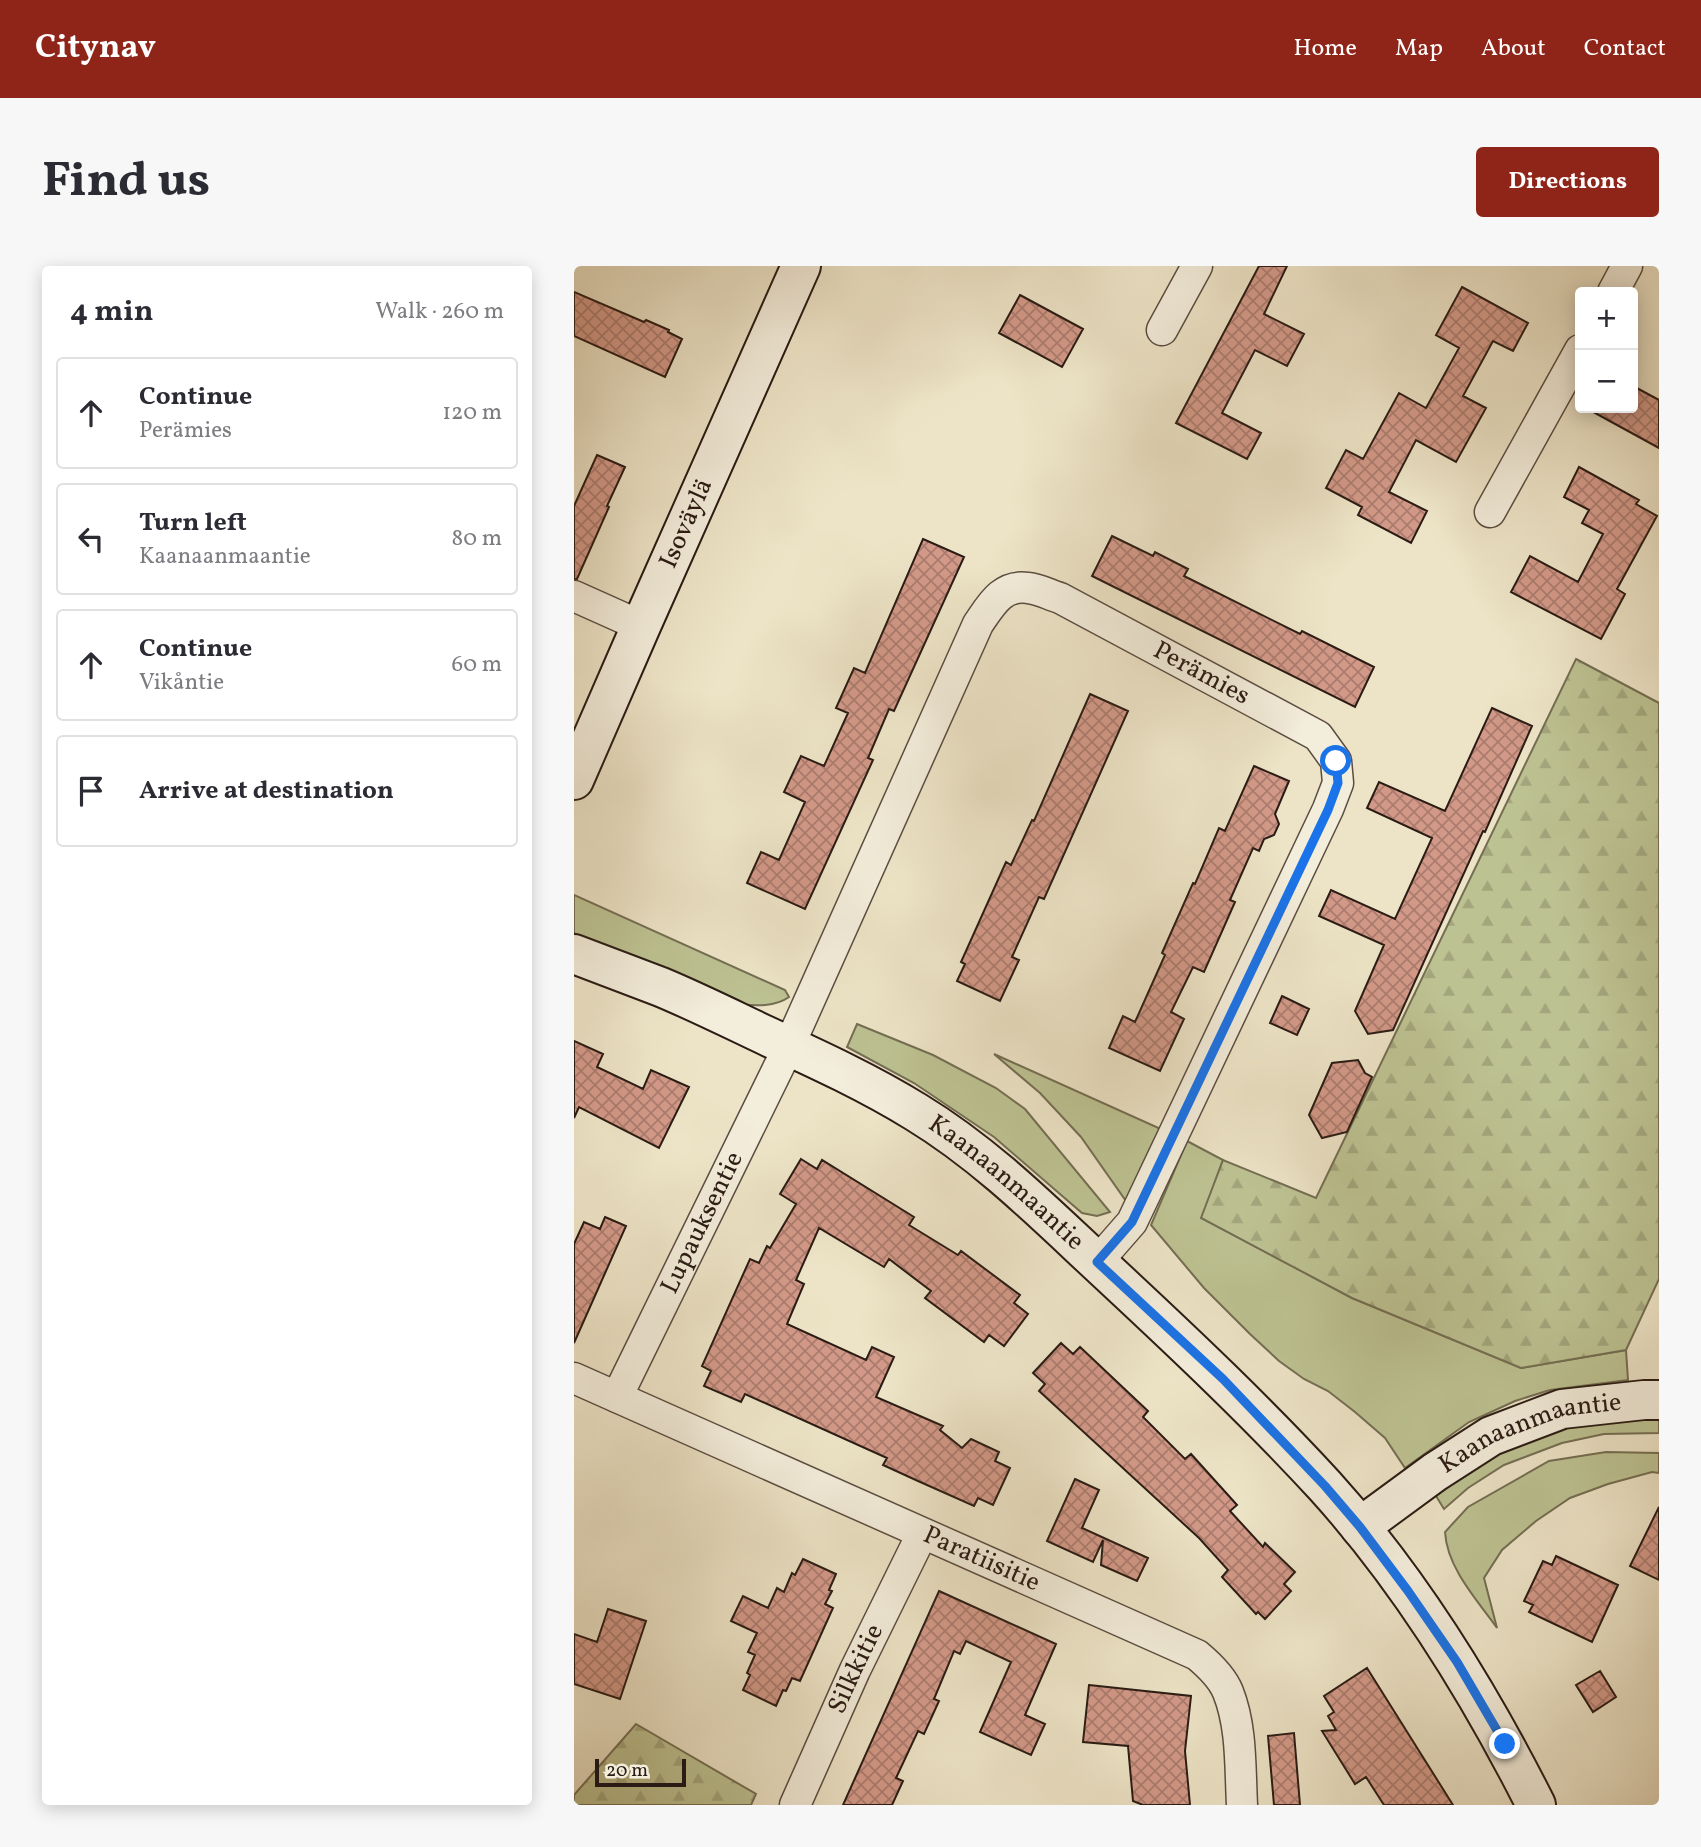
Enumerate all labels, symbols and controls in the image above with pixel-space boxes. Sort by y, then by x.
text: Citynav [35,26,156,72]
text: Home [1293,32,1357,66]
text: Map [1395,32,1443,66]
text: About [1481,32,1546,66]
text: Contact [1584,32,1666,66]
button: Directions [1476,147,1659,217]
text: Find us [42,148,210,217]
map controls [1575,287,1638,413]
button: + [1575,287,1638,350]
text: 4 min [70,291,154,333]
text: Walk · 260 m [375,296,504,328]
button: − [1575,350,1638,413]
text: Continue [139,379,252,415]
icon: ahead [72,394,110,432]
text: 120 m [442,397,502,429]
text: Perämies [139,415,232,447]
street label: Isoväylä [651,473,722,574]
text: Turn left [139,505,247,541]
icon: left [72,520,110,558]
text: 80 m [452,523,502,555]
text: Kaanaanmaantie [139,541,311,573]
text: Continue [139,631,252,667]
street label: Perämies [1146,633,1256,714]
icon: ahead [72,646,110,684]
text: 60 m [452,649,502,681]
text: Vikåntie [139,667,224,699]
route start [1320,745,1351,776]
icon: arrive [72,772,110,810]
text: Arrive at destination [139,773,394,809]
street label: Kaanaanmaantie [921,1106,1092,1259]
street label: Lupauksentie [652,1146,752,1300]
street label: Kaanaanmaantie [1432,1385,1623,1483]
street label: Paratiisitie [917,1517,1046,1601]
street label: Silkkitie [820,1618,893,1720]
route end [1489,1728,1520,1759]
scale bar [595,1756,686,1788]
text: 20 m [606,1758,648,1784]

